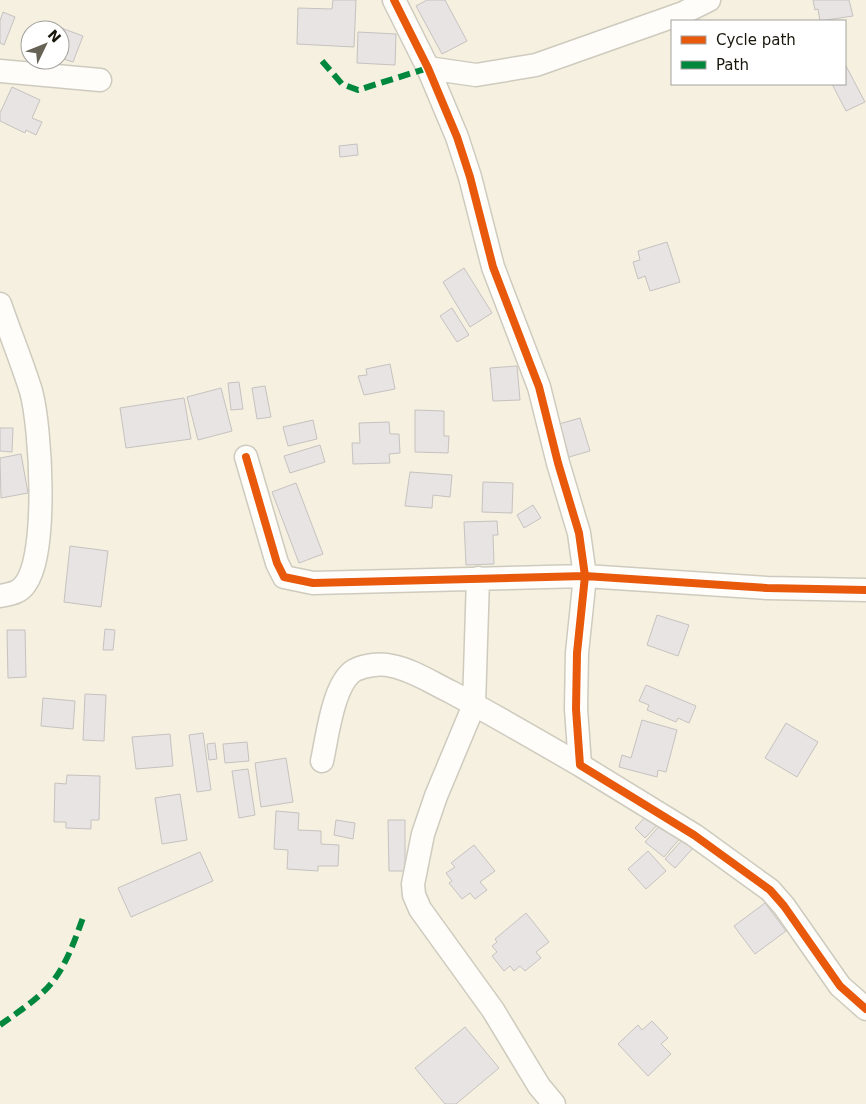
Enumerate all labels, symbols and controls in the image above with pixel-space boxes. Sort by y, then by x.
north arrow [20,20,70,70]
legend [671,20,846,85]
text: N [45,26,64,46]
text: Cycle path [716,31,796,49]
text: Path [716,56,749,74]

